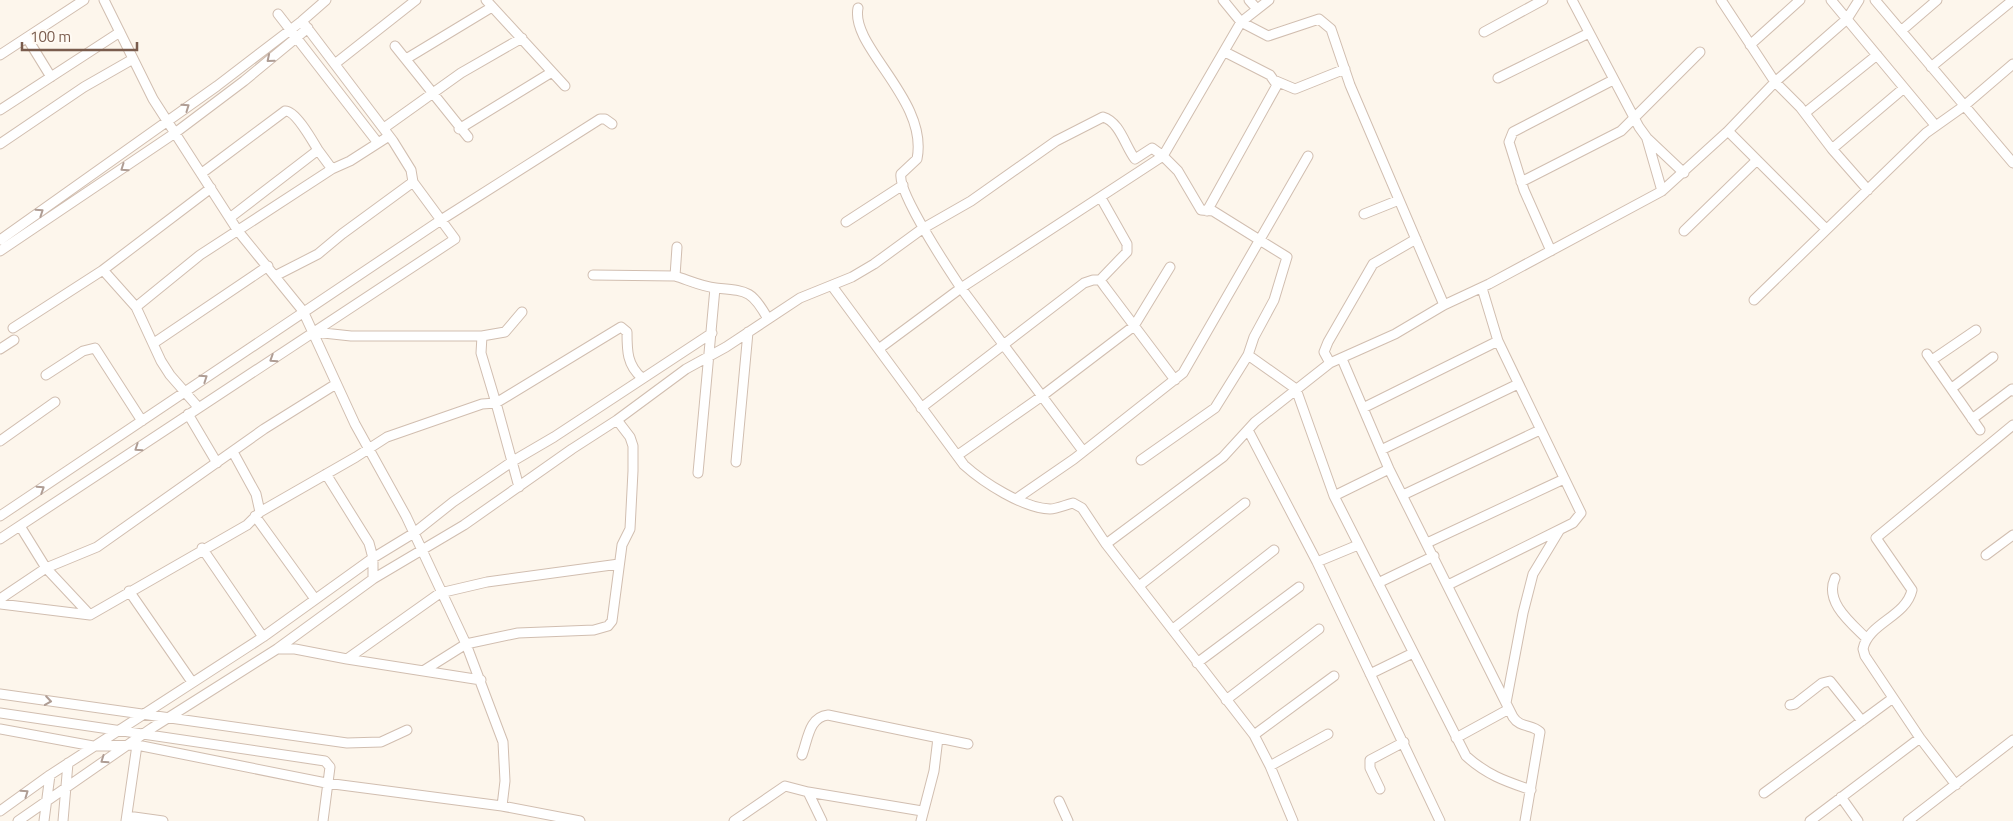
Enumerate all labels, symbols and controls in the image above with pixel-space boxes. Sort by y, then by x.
scale bar [22,20,138,52]
text: 100 m [30,25,71,48]
one-way arrow [267,53,276,62]
one-way arrow [180,104,190,113]
one-way arrow [120,162,130,171]
one-way arrow [34,209,44,218]
one-way arrow [270,353,279,362]
one-way arrow [199,375,208,384]
one-way arrow [134,442,143,451]
one-way arrow [35,486,44,495]
one-way arrow [45,695,53,706]
one-way arrow [101,755,110,763]
one-way arrow [19,790,29,799]

